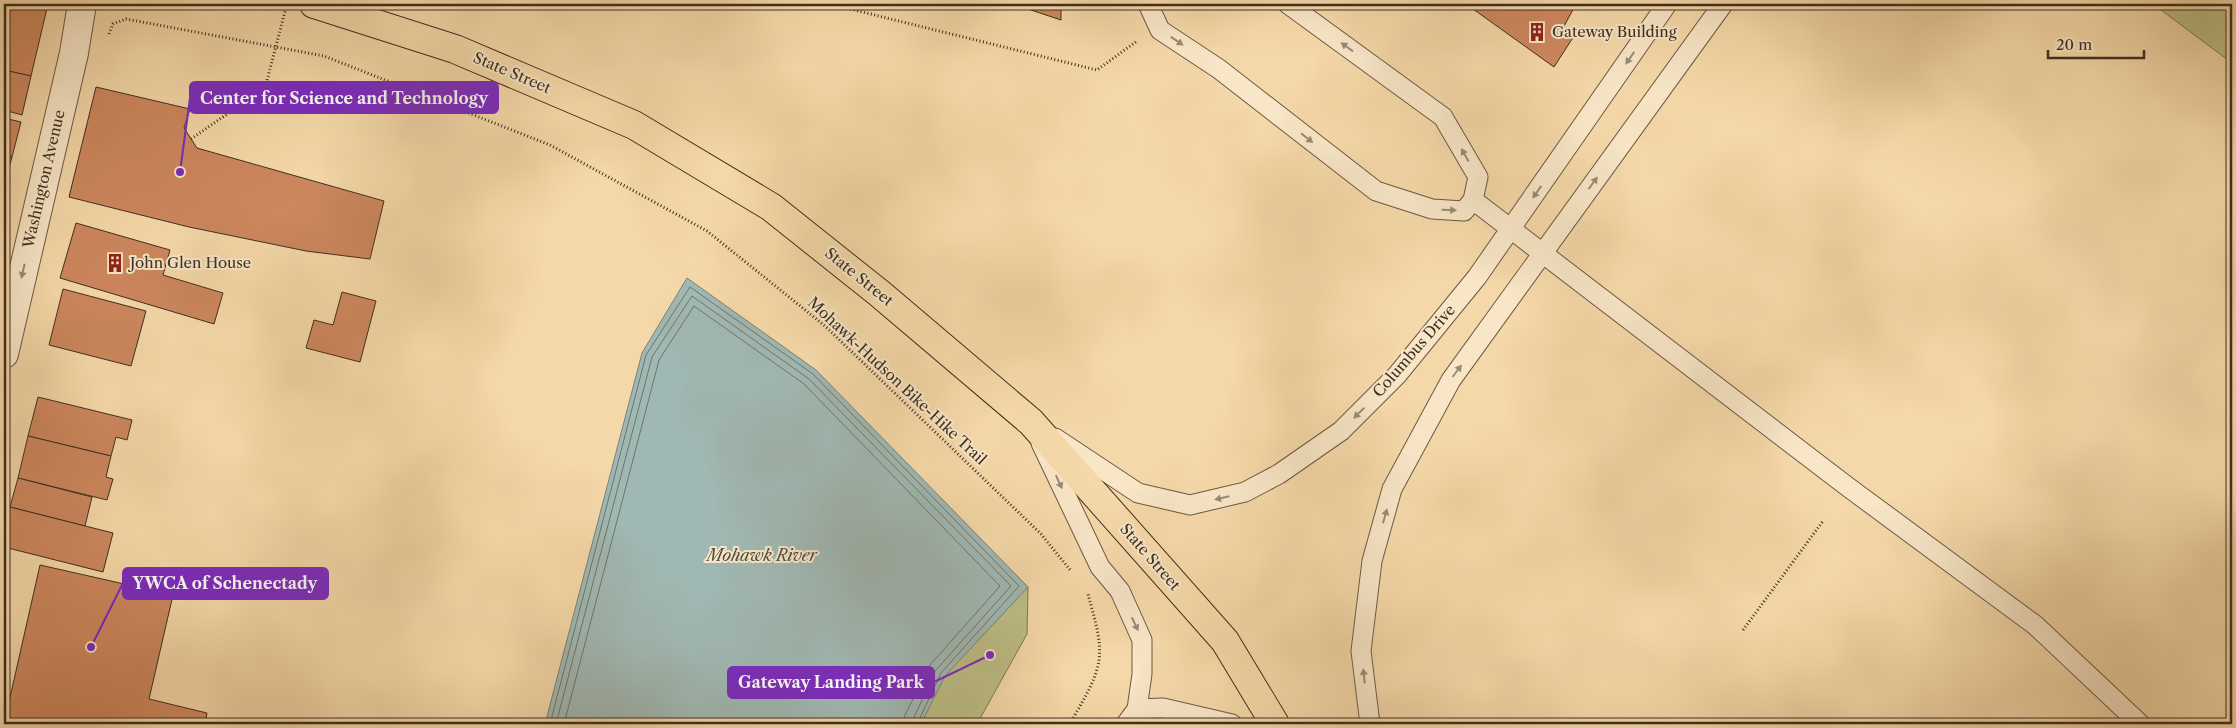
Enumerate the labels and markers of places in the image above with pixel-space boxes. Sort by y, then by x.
building icon: Gateway Building [1526,21,1548,43]
place label: Gateway Building [1552,22,1677,41]
callout: Center for Science and Technology [190,82,498,113]
building icon: John Glen House [104,252,126,274]
place label: John Glen House [128,253,251,272]
callout: YWCA of Schenectady [123,568,328,599]
callout: Gateway Landing Park [728,667,934,698]

